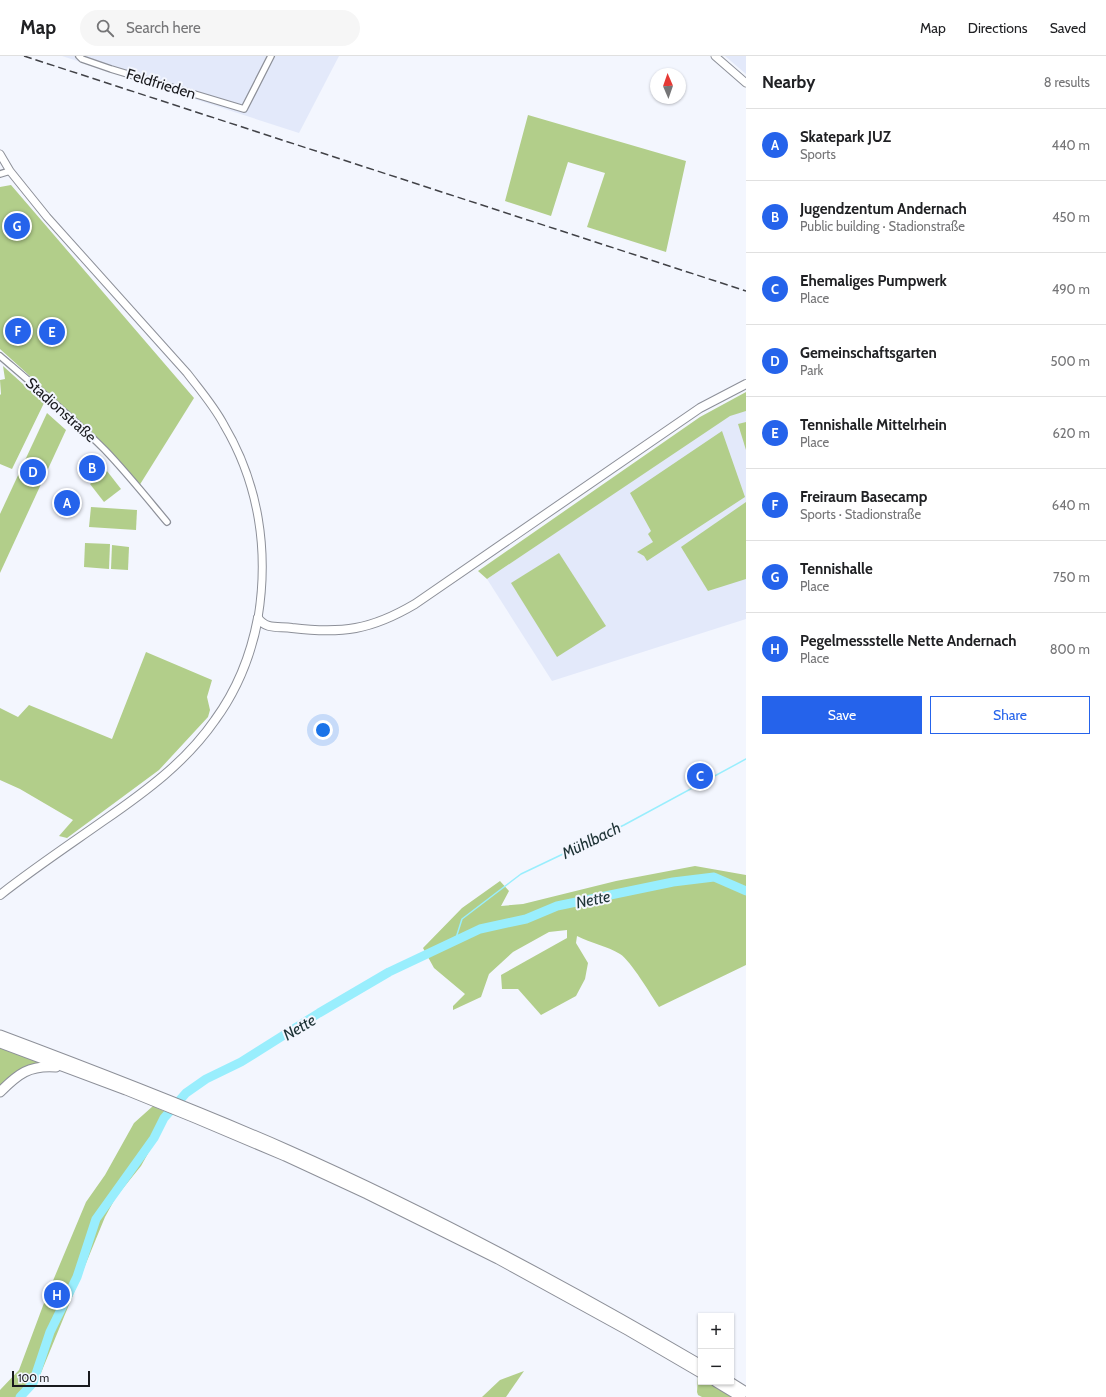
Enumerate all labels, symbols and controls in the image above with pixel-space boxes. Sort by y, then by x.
search box [80,10,360,46]
text: Map [20,16,56,39]
icon: search [94,17,116,39]
text: Search here [126,19,201,37]
text: Map [920,19,946,37]
text: Directions [968,19,1028,37]
text: Saved [1050,19,1086,37]
street label: Feldfrieden [124,65,198,103]
north arrow [650,68,686,104]
text: Nearby [762,72,815,92]
text: 8 results [1044,74,1090,90]
text: Skatepark JUZ [800,128,891,146]
text: A [771,137,779,153]
text: 440 m [1052,137,1090,153]
text: Sports [800,146,836,162]
text: Jugendzentum Andernach [800,200,967,218]
text: B [771,209,779,225]
text: 450 m [1052,209,1090,225]
pin: G [4,211,30,241]
text: Public building · Stadionstraße [800,218,965,234]
text: Ehemaliges Pumpwerk [800,272,947,290]
text: C [771,281,779,297]
text: 490 m [1052,281,1090,297]
text: Place [800,290,829,306]
pin: F [5,316,31,346]
pin: E [39,317,65,347]
text: Gemeinschaftsgarten [800,344,937,362]
text: D [770,353,780,369]
text: 500 m [1050,353,1090,369]
text: Park [800,362,823,378]
street label: Stadionstraße [22,374,100,446]
text: Tennishalle Mittelrhein [800,416,947,434]
text: E [771,425,779,441]
text: 620 m [1052,425,1090,441]
text: Place [800,434,829,450]
pin: B [79,453,105,483]
pin: D [20,457,46,487]
pin: A [54,488,80,518]
text: Freiraum Basecamp [800,488,927,506]
text: F [772,497,778,513]
text: 640 m [1052,497,1090,513]
text: Sports · Stadionstraße [800,506,921,522]
text: Tennishalle [800,560,873,578]
text: G [771,569,779,585]
text: 750 m [1053,569,1090,585]
text: Place [800,578,829,594]
text: Pegelmessstelle Nette Andernach [800,632,1016,650]
text: H [770,641,780,657]
text: 800 m [1050,641,1090,657]
text: Place [800,650,829,666]
button: Save [762,696,922,734]
button: Share [930,696,1090,734]
your location [313,720,333,740]
pin: C [687,761,713,791]
water label: Mühlbach [558,818,624,863]
water label: Nette [574,887,612,912]
water label: Nette [280,1010,319,1044]
pin: H [44,1280,70,1310]
map controls [698,1313,734,1385]
button: + [698,1313,734,1349]
button: − [698,1349,734,1385]
scale bar [12,1369,90,1388]
text: 100 m [18,1371,49,1385]

